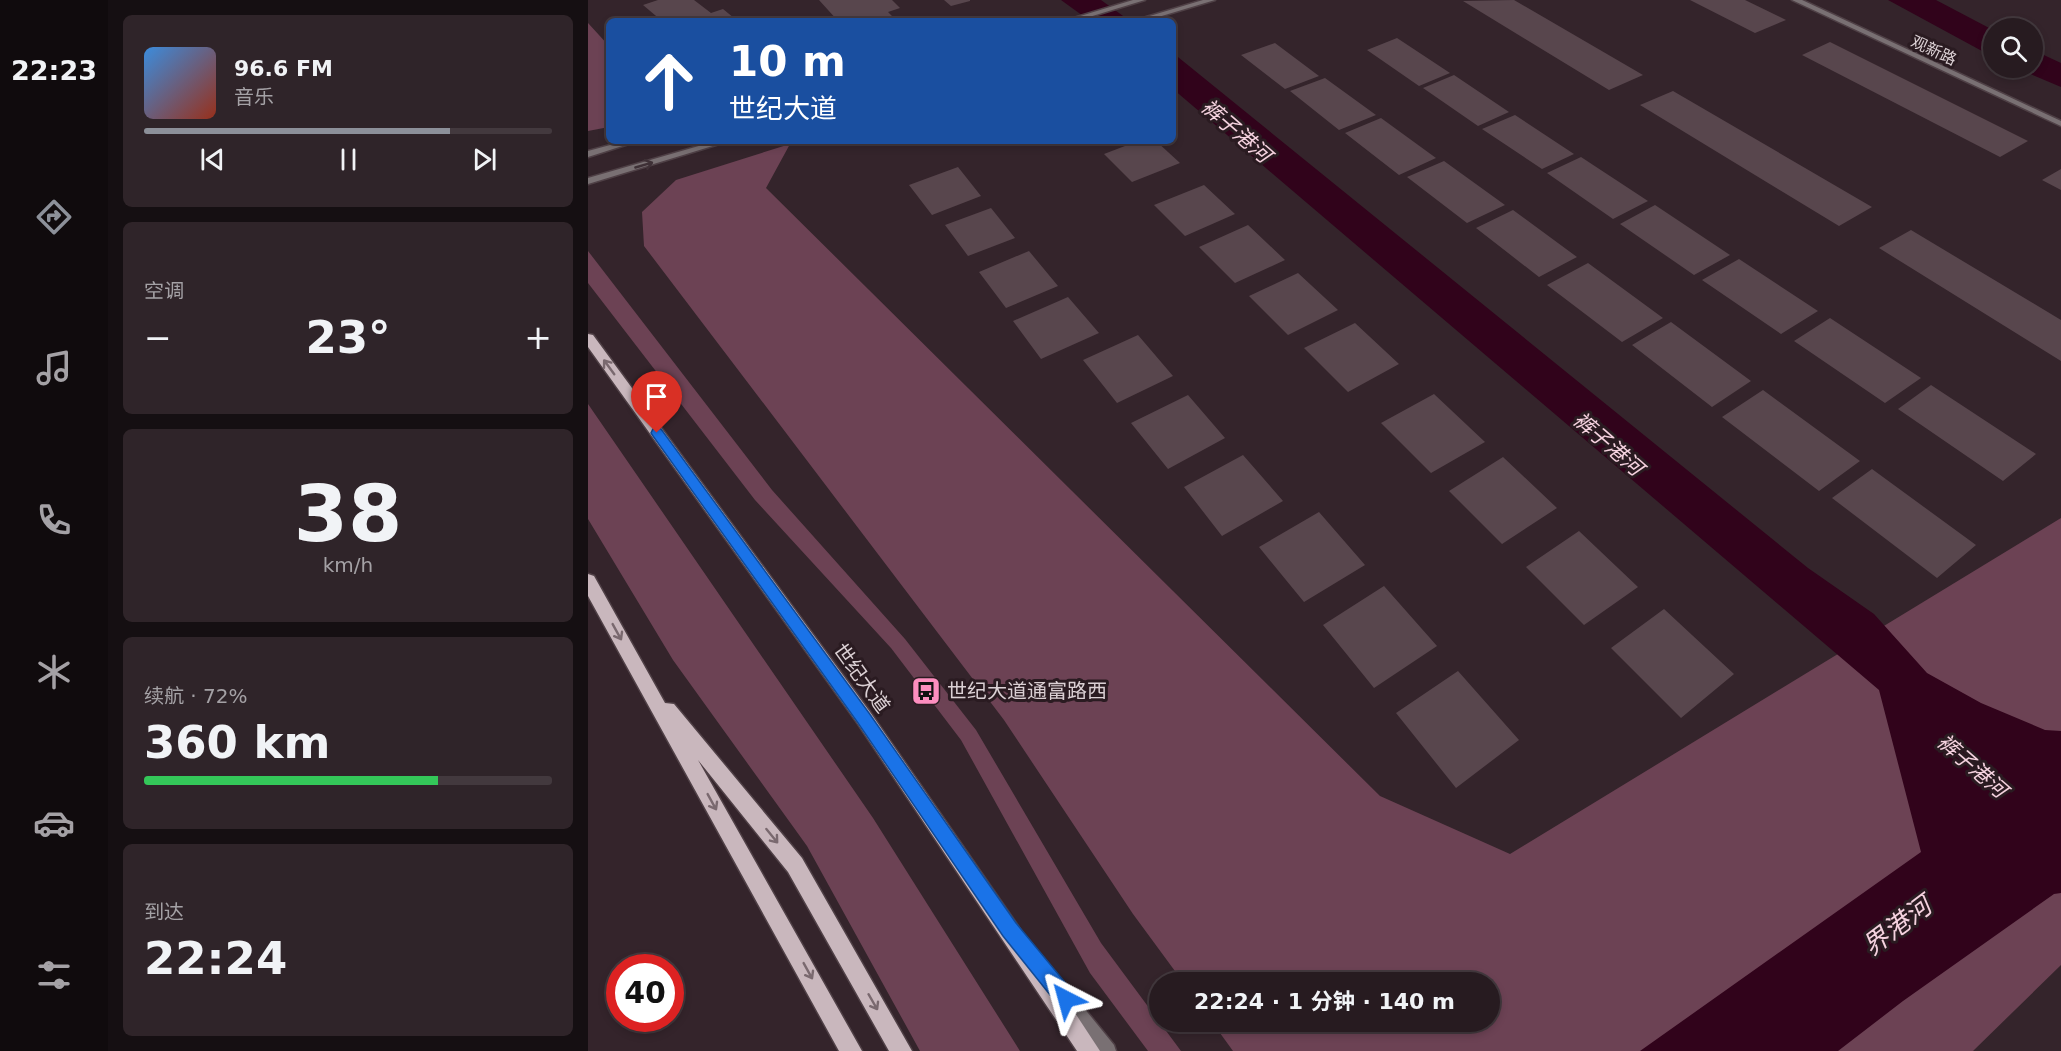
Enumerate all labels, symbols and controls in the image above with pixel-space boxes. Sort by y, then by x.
map controls [1983,18,2043,78]
button: search [1983,18,2043,78]
street label: 观新路 [1908,32,1960,69]
text: 10 m [729,37,846,86]
icon: ahead [630,42,708,120]
text: 22:23 [11,55,97,86]
text: 96.6 FM [234,56,333,81]
text: 音乐 [234,85,274,109]
text: 世纪大道 [729,93,837,124]
water label: 裤子港河 [1196,94,1279,170]
icon: previous [196,143,229,176]
icon: pause [332,143,365,176]
icon: next [468,143,501,176]
one-way arrow [634,159,653,170]
icon: directions [33,196,75,238]
text: 空调 [144,279,184,303]
text: 23° [305,311,391,364]
text: − [144,318,172,357]
text: + [524,318,552,357]
icon: music [33,347,75,389]
one-way arrow [603,360,616,376]
pin [631,371,682,433]
icon: arrive [640,380,673,413]
water label: 裤子港河 [1568,407,1651,483]
text: 38 [294,469,402,559]
icon: phone [33,499,75,541]
text: km/h [323,553,373,577]
one-way arrow [611,623,623,640]
street label: 世纪大道 [829,639,895,717]
icon: climate [33,651,75,693]
bus stop icon: 世纪大道通富路西 [910,675,942,707]
place label: 世纪大道通富路西 [947,679,1107,703]
text: 续航 · 72% [144,684,248,708]
text: 360 km [144,716,330,769]
water label: 裤子港河 [1932,729,2015,805]
one-way arrow [707,792,718,810]
icon: car [33,802,75,844]
one-way arrow [765,828,779,843]
water label: 界港河 [1857,888,1941,961]
text: 到达 [144,900,184,924]
text: 22:24 [144,932,287,985]
icon: filters [33,954,75,996]
speed limit sign: 40 [606,954,684,1032]
one-way arrow [803,962,814,980]
position arrow [1034,967,1098,1031]
text: 22:24 · 1 分钟 · 140 m [1194,989,1455,1014]
one-way arrow [867,993,879,1010]

